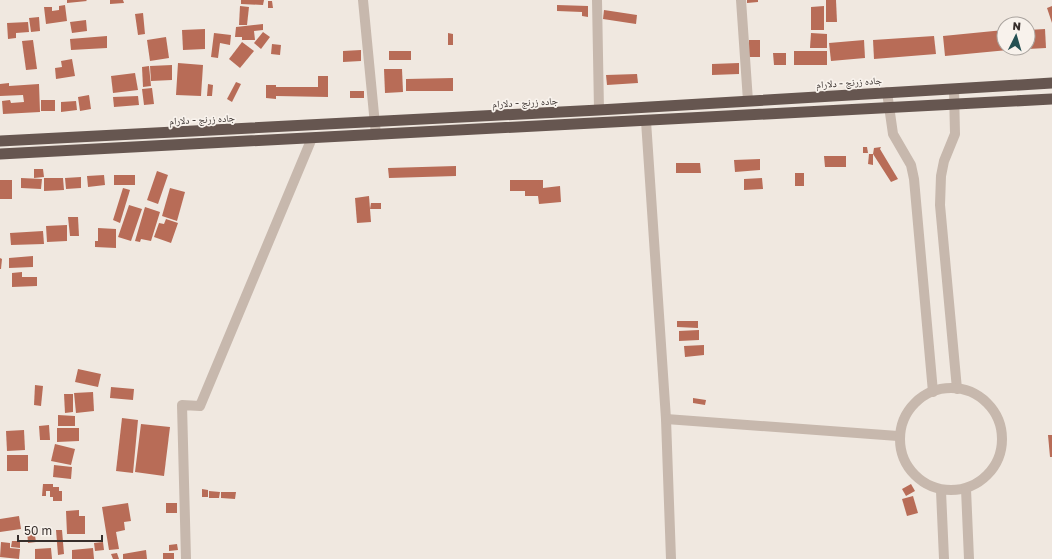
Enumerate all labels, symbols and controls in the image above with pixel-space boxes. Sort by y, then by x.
north arrow [996,16,1036,56]
text: N [1012,19,1022,32]
street label: جاده زرنج - دلارام [816,74,883,92]
street label: جاده زرنج - دلارام [492,94,559,112]
street label: جاده زرنج - دلارام [169,111,236,129]
scale bar [18,517,102,543]
text: 50 m [24,523,52,538]

